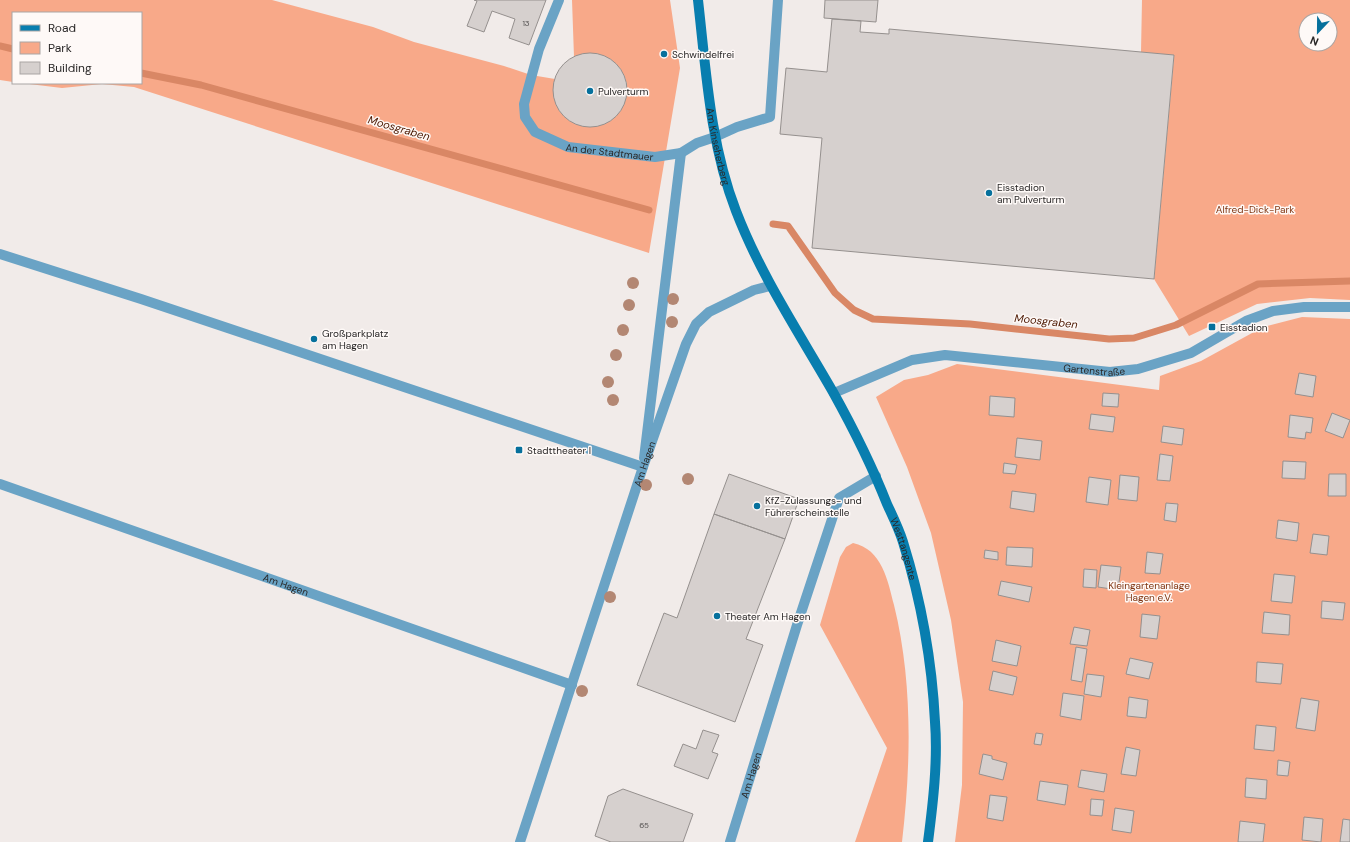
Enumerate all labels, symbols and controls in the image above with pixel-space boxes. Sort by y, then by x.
legend [12,12,142,84]
north arrow [1298,12,1338,52]
house number: 13 [522,18,530,28]
text: Road [48,20,76,36]
text: N [1308,33,1321,49]
text: Park [48,40,72,56]
place label: Schwindelfrei [672,48,734,61]
marker: Schwindelfrei [659,49,669,59]
text: Building [48,60,92,76]
place label: Pulverturm [598,85,649,98]
marker: Pulverturm [585,86,595,96]
street label: Am Kinseherberg [703,107,733,187]
water label: Moosgraben [367,113,431,143]
street label: An der Stadtmauer [565,141,654,164]
place label: Eisstadion am Pulverturm [997,181,1065,206]
marker: Eisstadion am Pulverturm [984,188,994,198]
park label: Alfred-Dick-Park [1216,203,1294,216]
water label: Moosgraben [1014,311,1078,331]
place label: Eisstadion [1220,321,1268,334]
marker: Eisstadion [1207,322,1217,332]
place label: Großparkplatz am Hagen [322,327,389,352]
marker: Großparkplatz am Hagen [309,334,319,344]
street label: Gartenstraße [1063,361,1126,379]
street label: Am Hagen [631,439,659,488]
place label: Stadttheater I [527,444,591,457]
marker: Stadttheater I [514,445,524,455]
place label: KfZ-Zulassungs- und Führerscheinstelle [765,494,862,519]
marker: KfZ-Zulassungs- und Führerscheinstelle [752,501,762,511]
street label: Westtangente [887,516,920,582]
street label: Am Hagen [261,571,310,599]
park label: Kleingartenanlage Hagen e.V. [1108,579,1190,604]
place label: Theater Am Hagen [725,610,811,623]
marker: Theater Am Hagen [712,611,722,621]
street label: Am Hagen [738,750,764,800]
house number: 65 [639,820,649,830]

